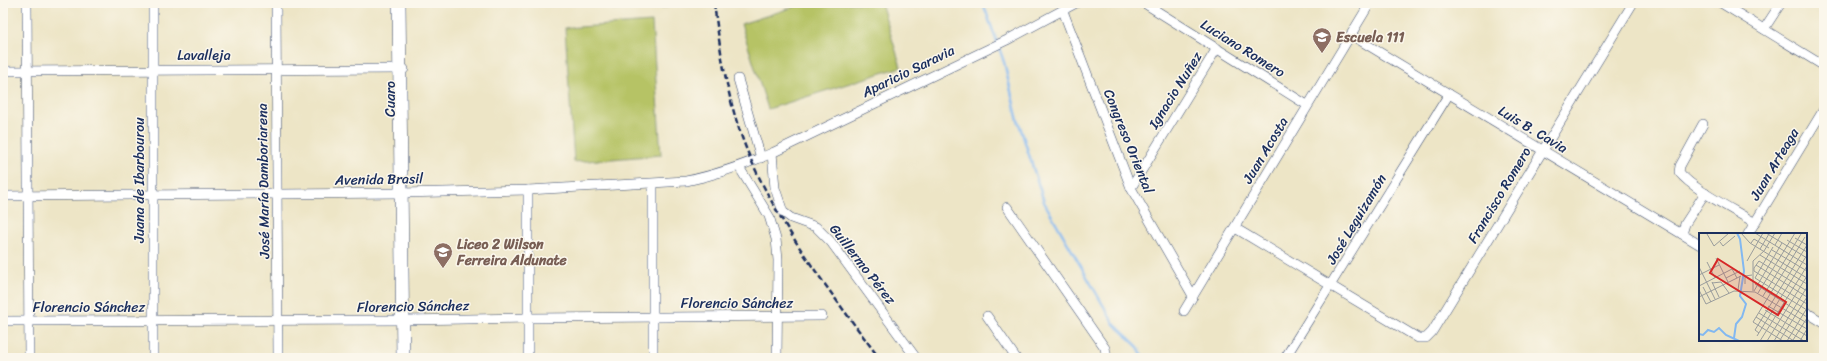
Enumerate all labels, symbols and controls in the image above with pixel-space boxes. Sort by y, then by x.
street label: Luciano Romero [1195,12,1290,84]
place label: Escuela 111 [1336,25,1405,50]
school or university icon: Escuela 111 [1311,26,1333,54]
street label: Aparicio Saravia [857,38,960,105]
street label: Lavalleja [177,43,231,68]
street label: Ignacio Nuñez [1141,46,1209,135]
street label: Cuaro [378,81,403,117]
street label: Congreso Oriental [1096,85,1161,198]
street label: Luis B. Cavia [1493,99,1572,160]
street label: José María Damboriarena [250,103,277,260]
street label: Juan Acosta [1235,112,1295,189]
street label: Juana de Ibarbourou [127,117,152,244]
street label: Juan Arteaga [1742,122,1806,206]
street label: Francisco Romero [1461,142,1538,248]
street label: Avenida Brasil [334,166,424,193]
street label: José Leguizamón [1319,169,1394,270]
street label: Guillermo Pérez [823,218,903,311]
place label: Liceo 2 Wilson Ferreira Aldunate [456,232,568,273]
inset map [1699,233,1807,341]
school or university icon: Liceo 2 Wilson Ferreira Aldunate [432,241,454,269]
street label: Florencio Sánchez [681,291,794,316]
street label: Florencio Sánchez [357,293,470,320]
street label: Florencio Sánchez [33,295,146,320]

